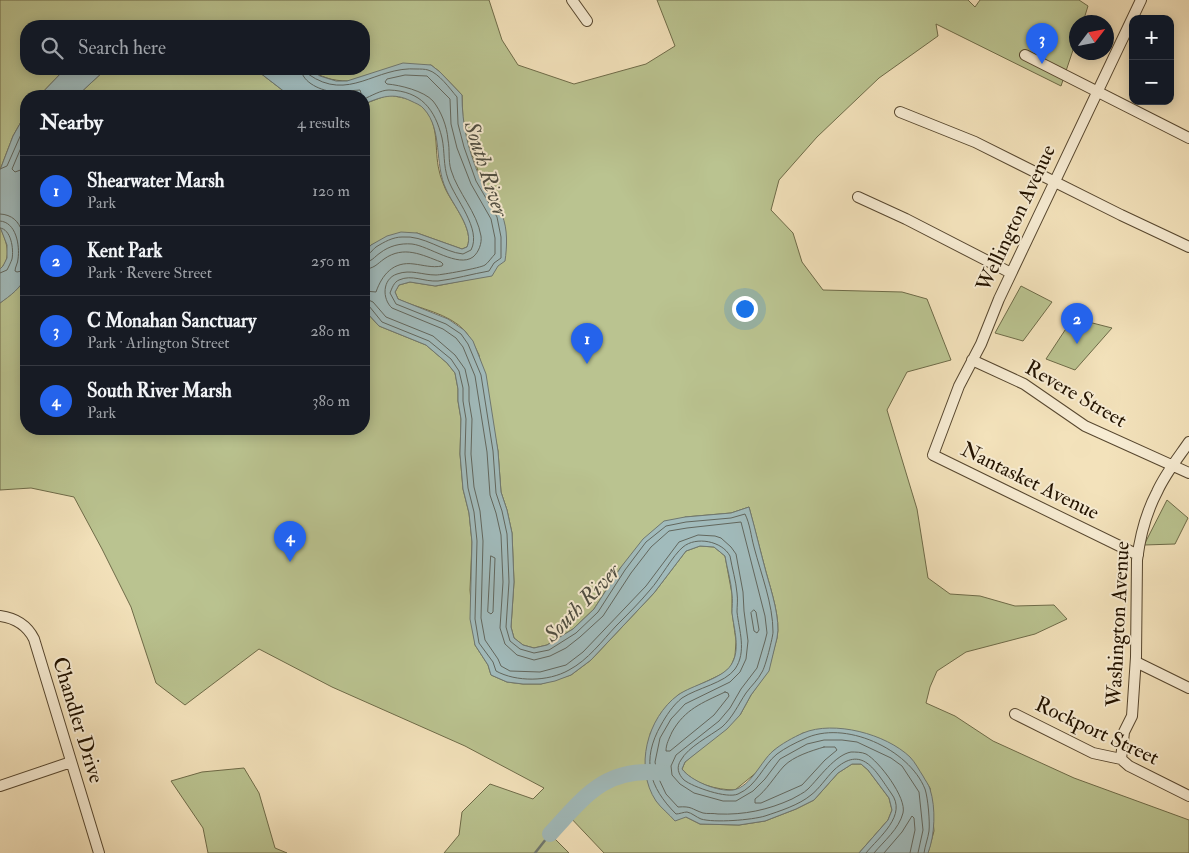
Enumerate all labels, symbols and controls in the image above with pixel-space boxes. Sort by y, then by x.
north arrow [1069,15,1114,60]
map controls [1129,15,1174,105]
button: + [1129,15,1174,60]
search box [20,20,370,75]
pin: 3 [1026,23,1058,64]
icon: search [38,34,66,62]
text: Search here [78,36,166,60]
button: − [1129,60,1174,105]
text: Nearby [40,109,103,136]
text: 4 results [297,113,350,133]
water label: South River [457,117,515,222]
street label: Wellington Avenue [970,140,1062,297]
text: Shearwater Marsh [87,169,225,193]
text: 1 [53,181,59,201]
text: 120 m [312,181,350,201]
text: Park [87,193,116,213]
text: Kent Park [87,239,162,263]
text: 2 [52,251,60,271]
text: 250 m [311,251,350,271]
text: Park · Revere Street [87,263,212,283]
your location [732,296,758,322]
pin: 2 [1061,303,1093,344]
text: C Monahan Sanctuary [87,309,256,333]
text: 3 [53,321,59,341]
text: 280 m [310,321,350,341]
pin: 1 [571,323,603,364]
text: Park · Arlington Street [87,333,230,353]
street label: Revere Street [1020,354,1132,434]
text: South River Marsh [87,379,232,403]
text: 4 [52,391,60,411]
text: 380 m [312,391,350,411]
text: Park [87,403,116,423]
street label: Nantasket Avenue [956,436,1104,526]
pin: 4 [274,521,306,562]
street label: Washington Avenue [1100,540,1136,709]
water label: South River [537,556,628,649]
street label: Chandler Drive [46,654,110,787]
street label: Rockport Street [1031,691,1163,772]

